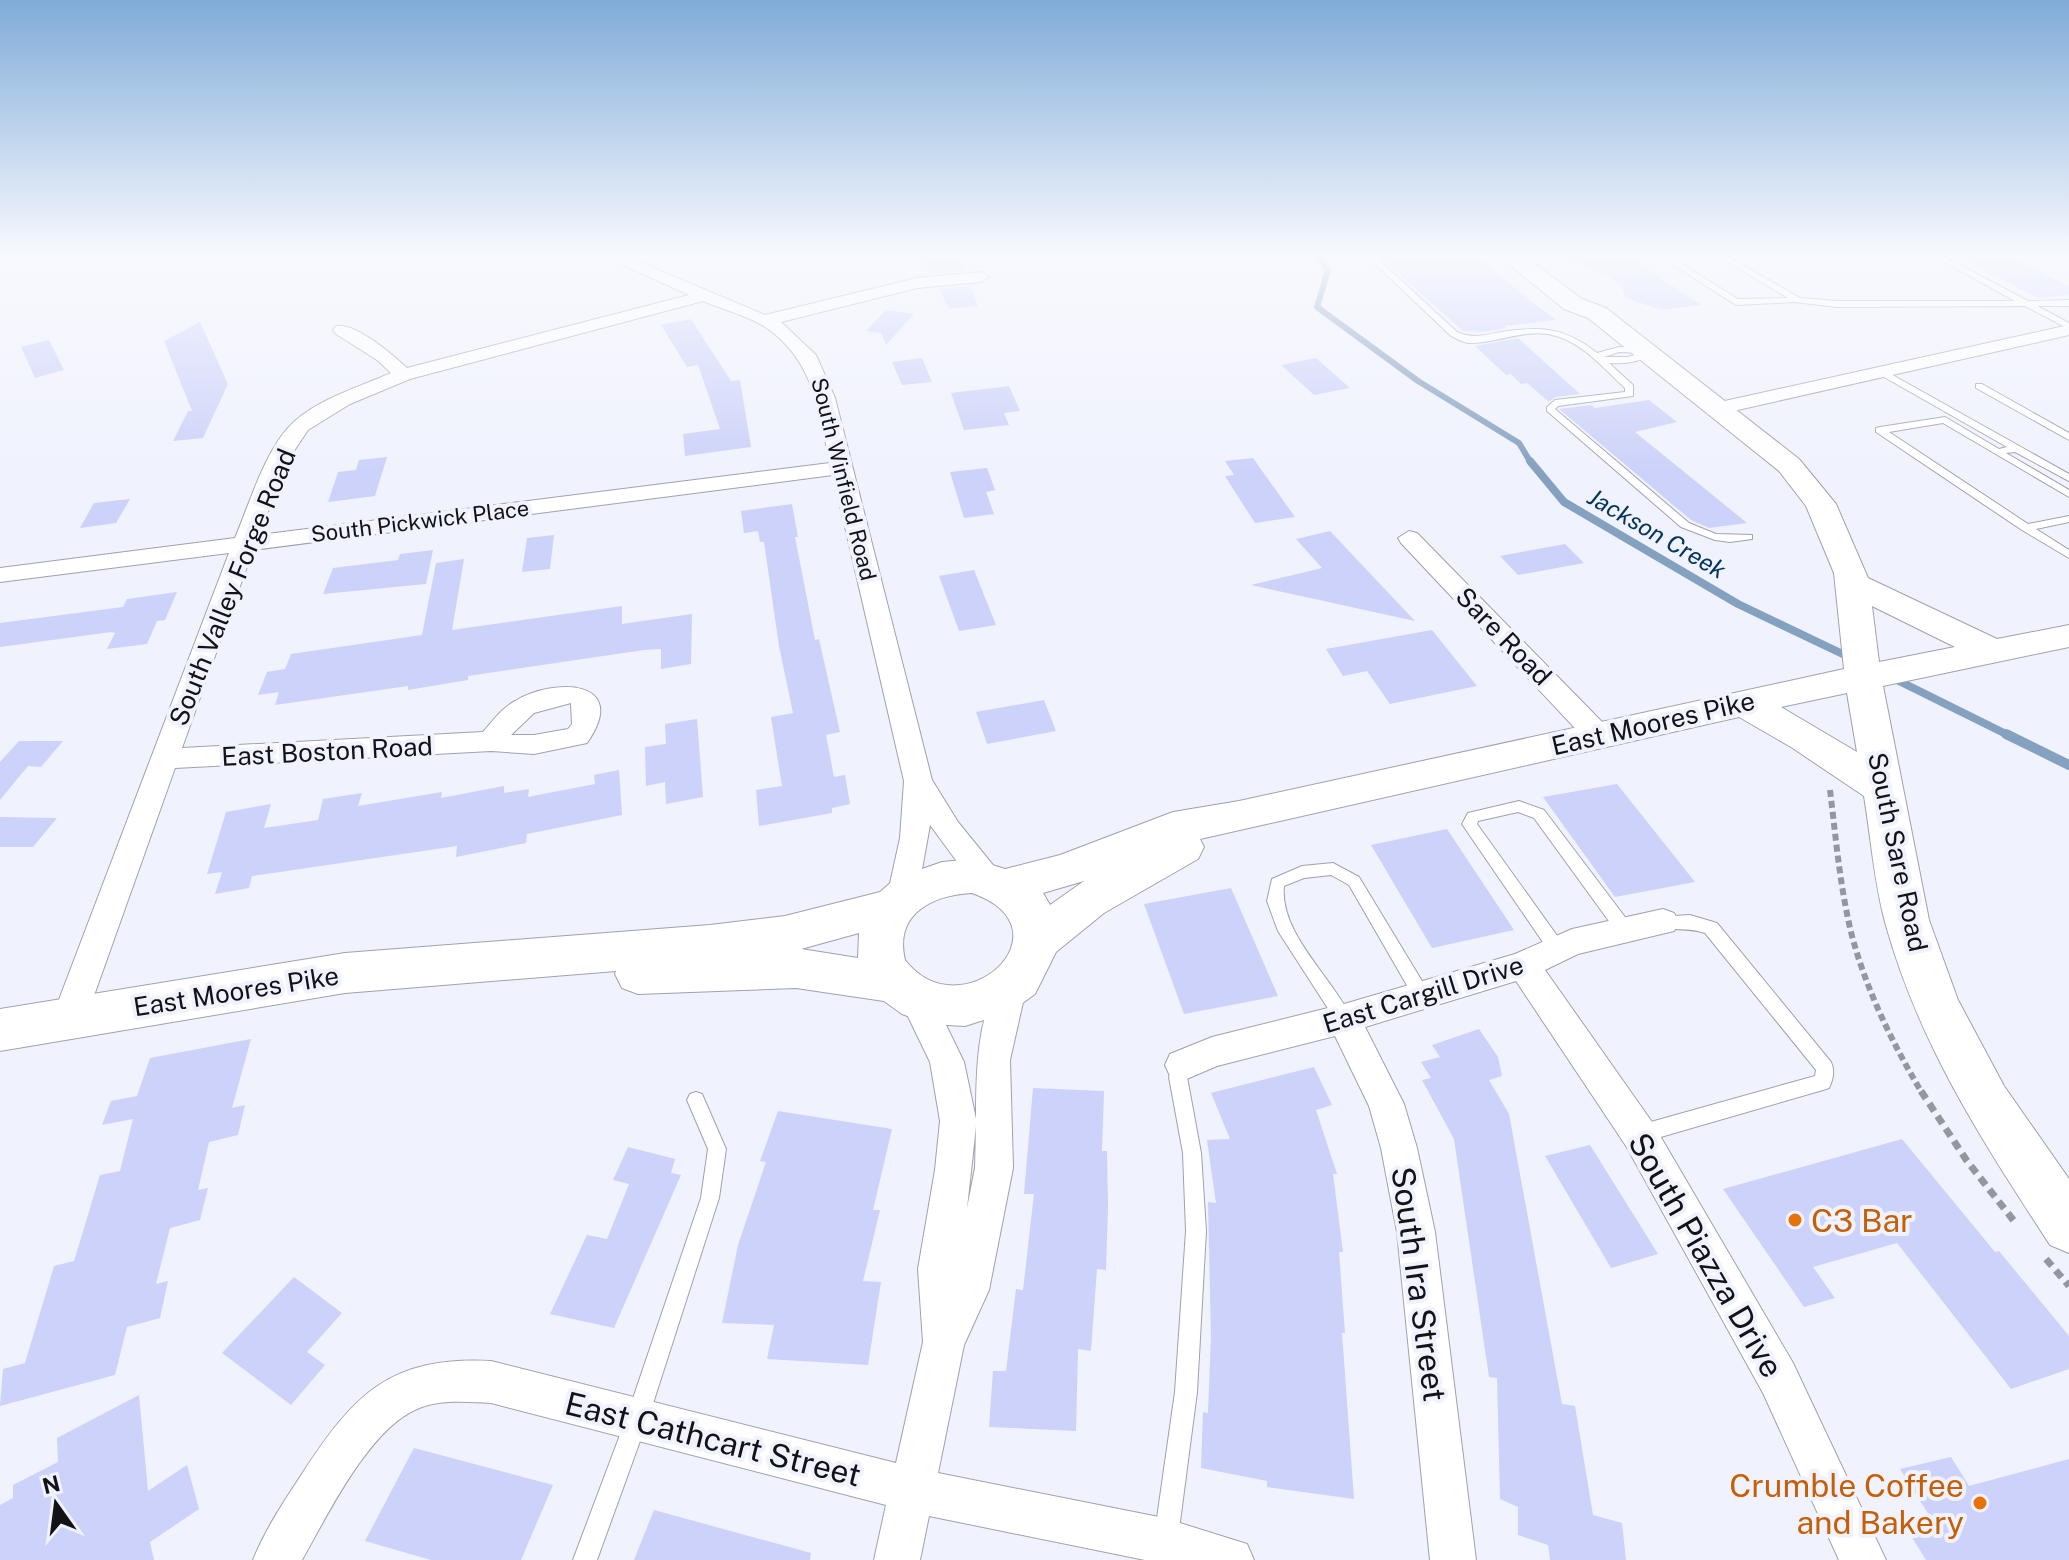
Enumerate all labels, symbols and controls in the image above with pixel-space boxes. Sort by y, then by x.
street label: South Winfield Road [806,375,882,583]
street label: South Valley Forge Road [162,444,302,730]
water label: Jackson Creek [1583,482,1731,584]
street label: South Pickwick Place [309,495,531,547]
street label: Sare Road [1450,581,1558,691]
street label: East Moores Pike [1548,685,1758,761]
street label: East Boston Road [220,730,434,772]
street label: South Sare Road [1862,750,1934,954]
street label: East Cargill Drive [1319,949,1527,1039]
street label: East Moores Pike [131,959,341,1023]
street label: South Piazza Drive [1621,1126,1791,1384]
street label: South Ira Street [1384,1164,1454,1404]
place label: C3 Bar [1811,1202,1913,1239]
marker: C3 Bar [1786,1211,1804,1229]
street label: East Cathcart Street [561,1384,865,1494]
north arrow [16,1464,96,1544]
place label: Crumble Coffee and Bakery [1729,1467,1964,1541]
text: N [40,1470,63,1499]
marker: Crumble Coffee and Bakery [1971,1494,1989,1512]

